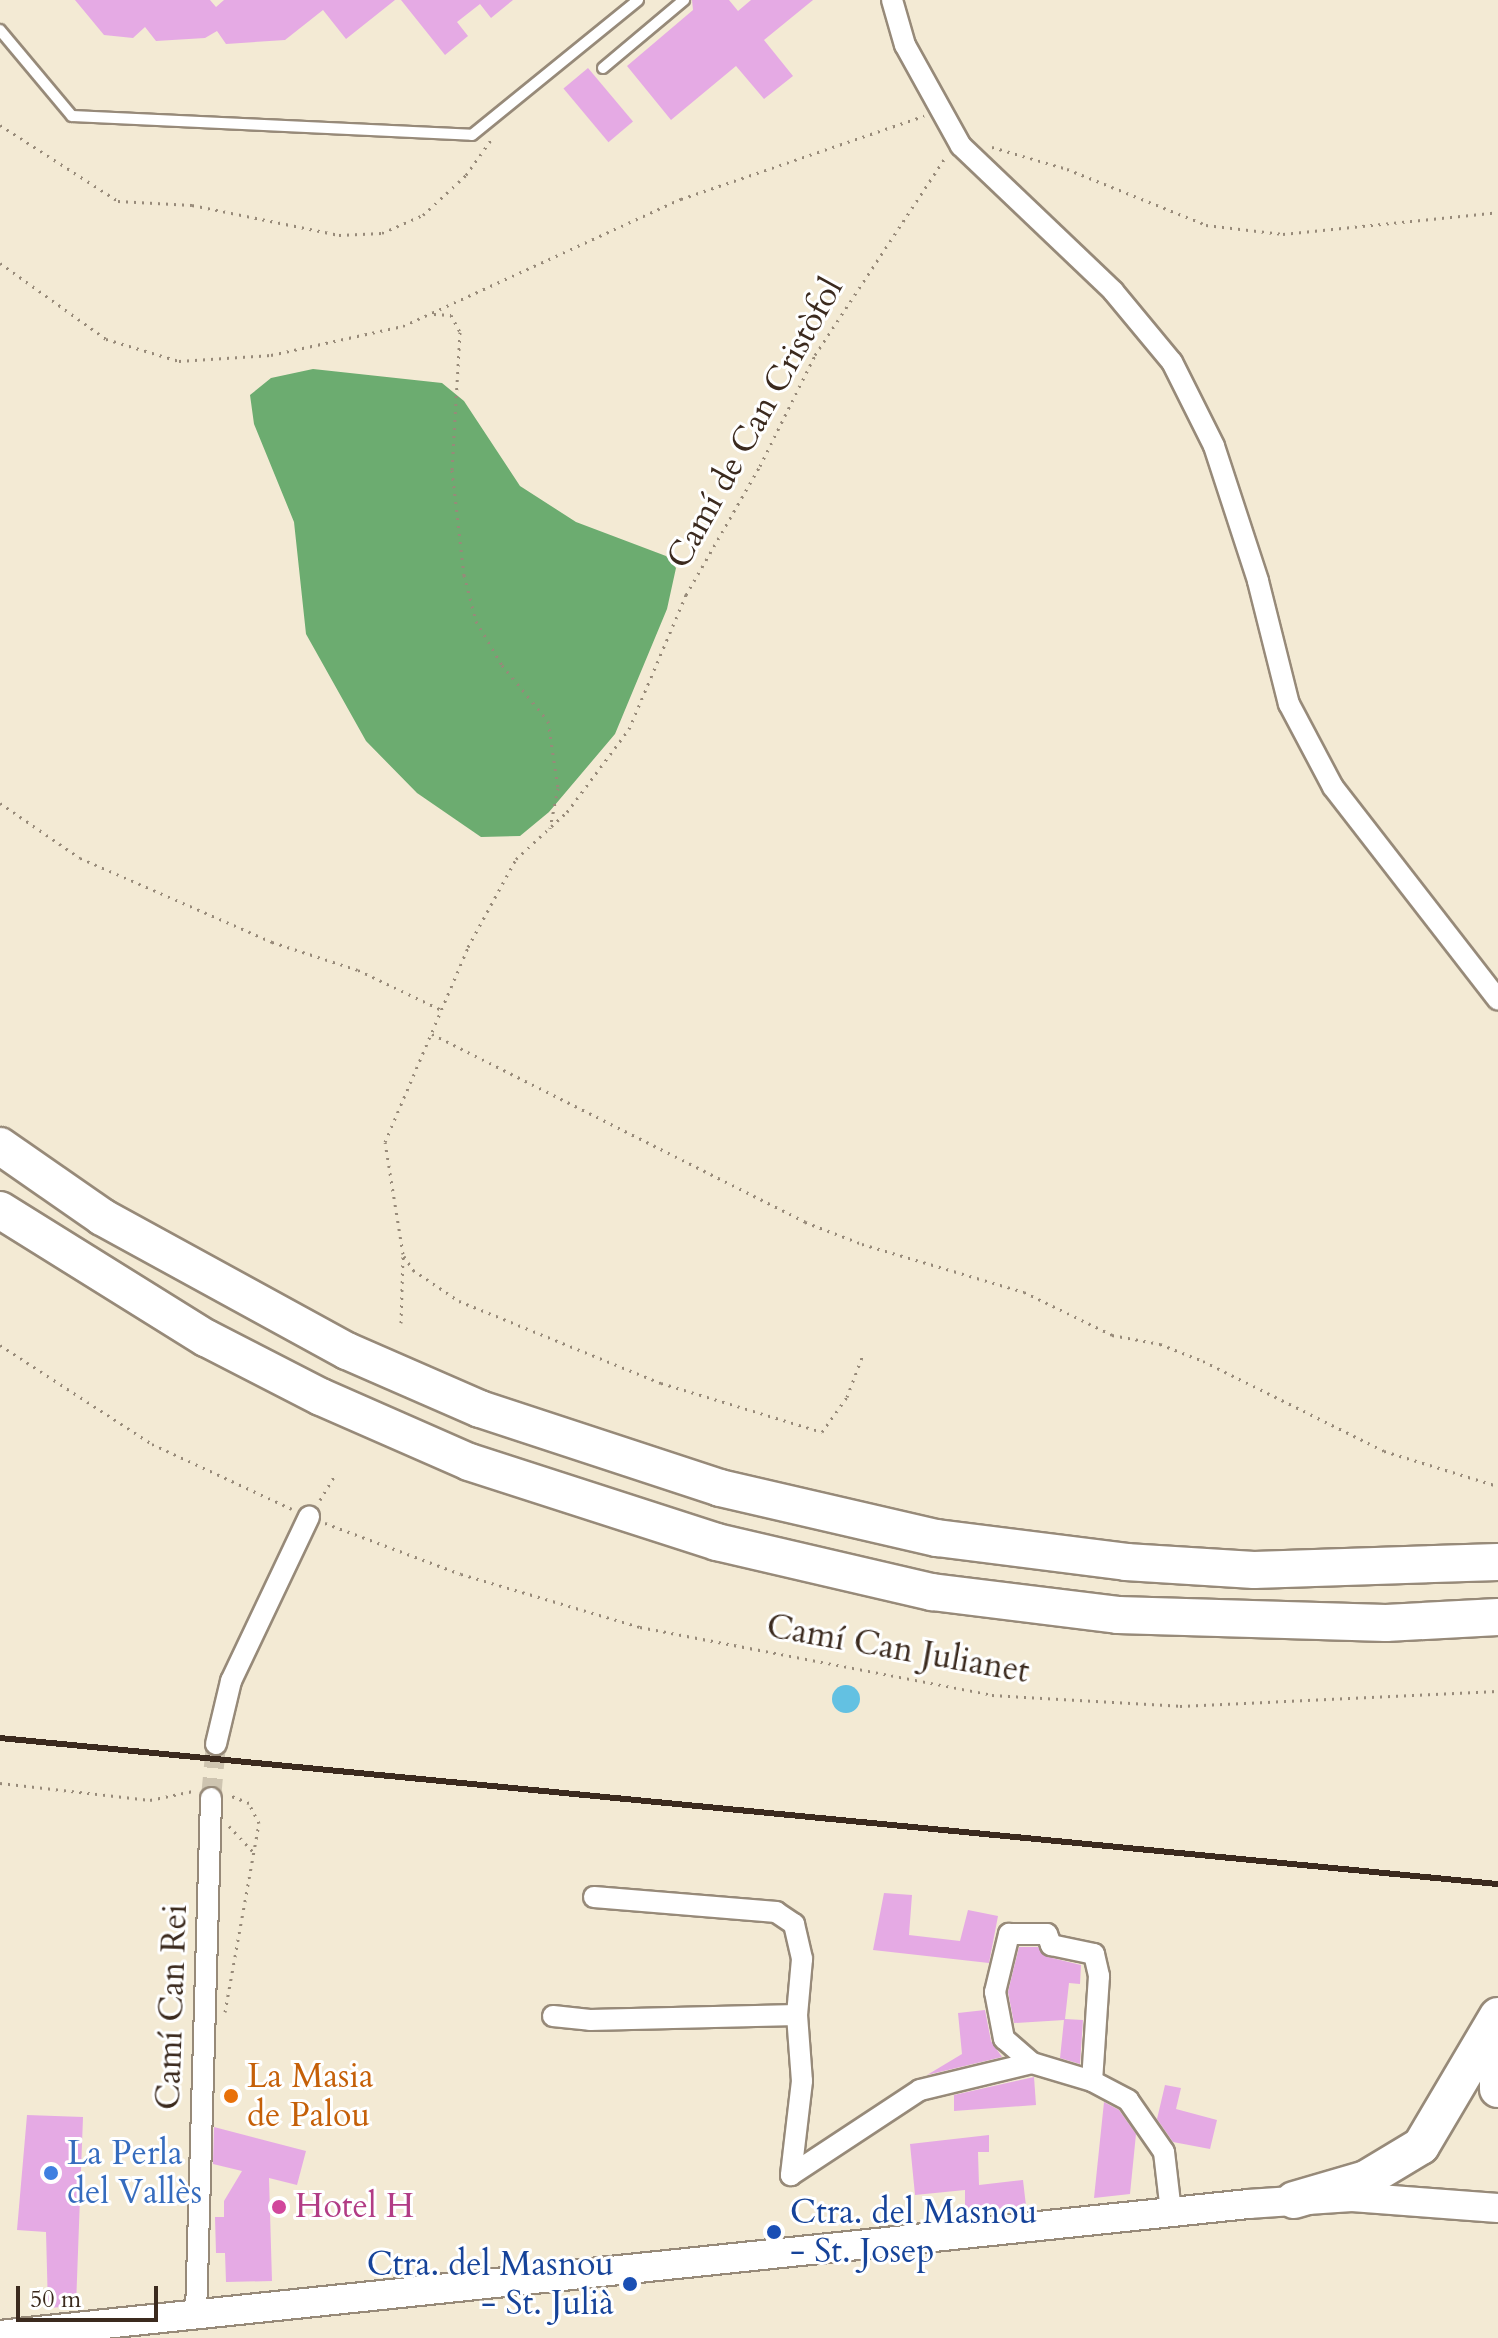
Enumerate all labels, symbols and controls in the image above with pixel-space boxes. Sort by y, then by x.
street label: Camí de Can Cristòfol [658,271,852,575]
street label: Camí Can Julianet [764,1606,1032,1692]
street label: Camí Can Rei [148,1903,196,2111]
place label: La Masia de Palou [247,2056,374,2136]
marker: La Masia de Palou [222,2087,240,2105]
place label: La Perla del Vallès [67,2133,202,2212]
marker: La Perla del Vallès [42,2164,60,2182]
place label: Hotel H [295,2187,414,2227]
place label: Ctra. del Masnou - St. Josep [790,2192,1037,2272]
marker: Hotel H [270,2198,288,2216]
marker: Ctra. del Masnou - St. Josep [765,2223,783,2241]
place label: Ctra. del Masnou - St. Julià [367,2244,614,2324]
scale bar [20,2270,162,2320]
marker: Ctra. del Masnou - St. Julià [621,2275,639,2293]
text: 50 m [30,2283,81,2316]

